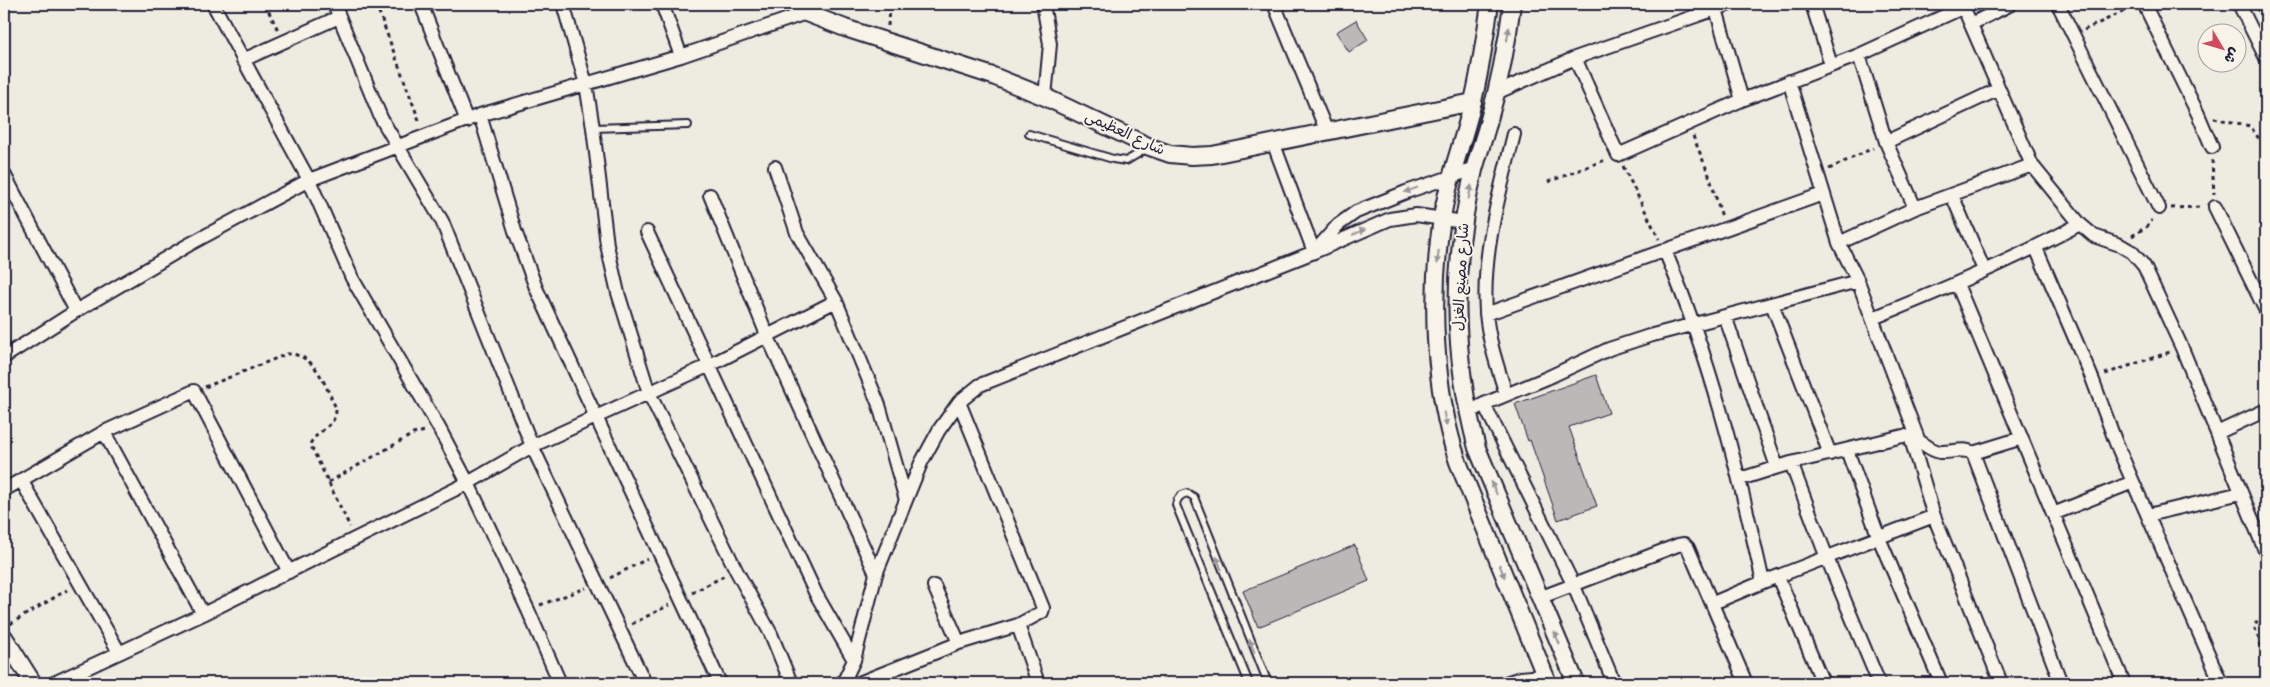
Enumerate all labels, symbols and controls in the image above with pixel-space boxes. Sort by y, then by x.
north arrow [2198,22,2248,72]
one-way arrow [1505,26,1513,42]
text: ش [2220,44,2243,67]
street label: شارع العظيمى [1082,106,1168,160]
one-way arrow [1466,184,1474,200]
one-way arrow [1404,187,1419,194]
street label: شارع مصنع الغزل [1449,222,1474,332]
one-way arrow [1352,228,1366,236]
one-way arrow [1434,249,1442,265]
one-way arrow [1441,411,1449,426]
one-way arrow [1490,480,1498,495]
one-way arrow [1215,556,1222,571]
one-way arrow [1499,563,1506,578]
one-way arrow [1552,631,1560,645]
one-way arrow [1248,638,1256,653]

